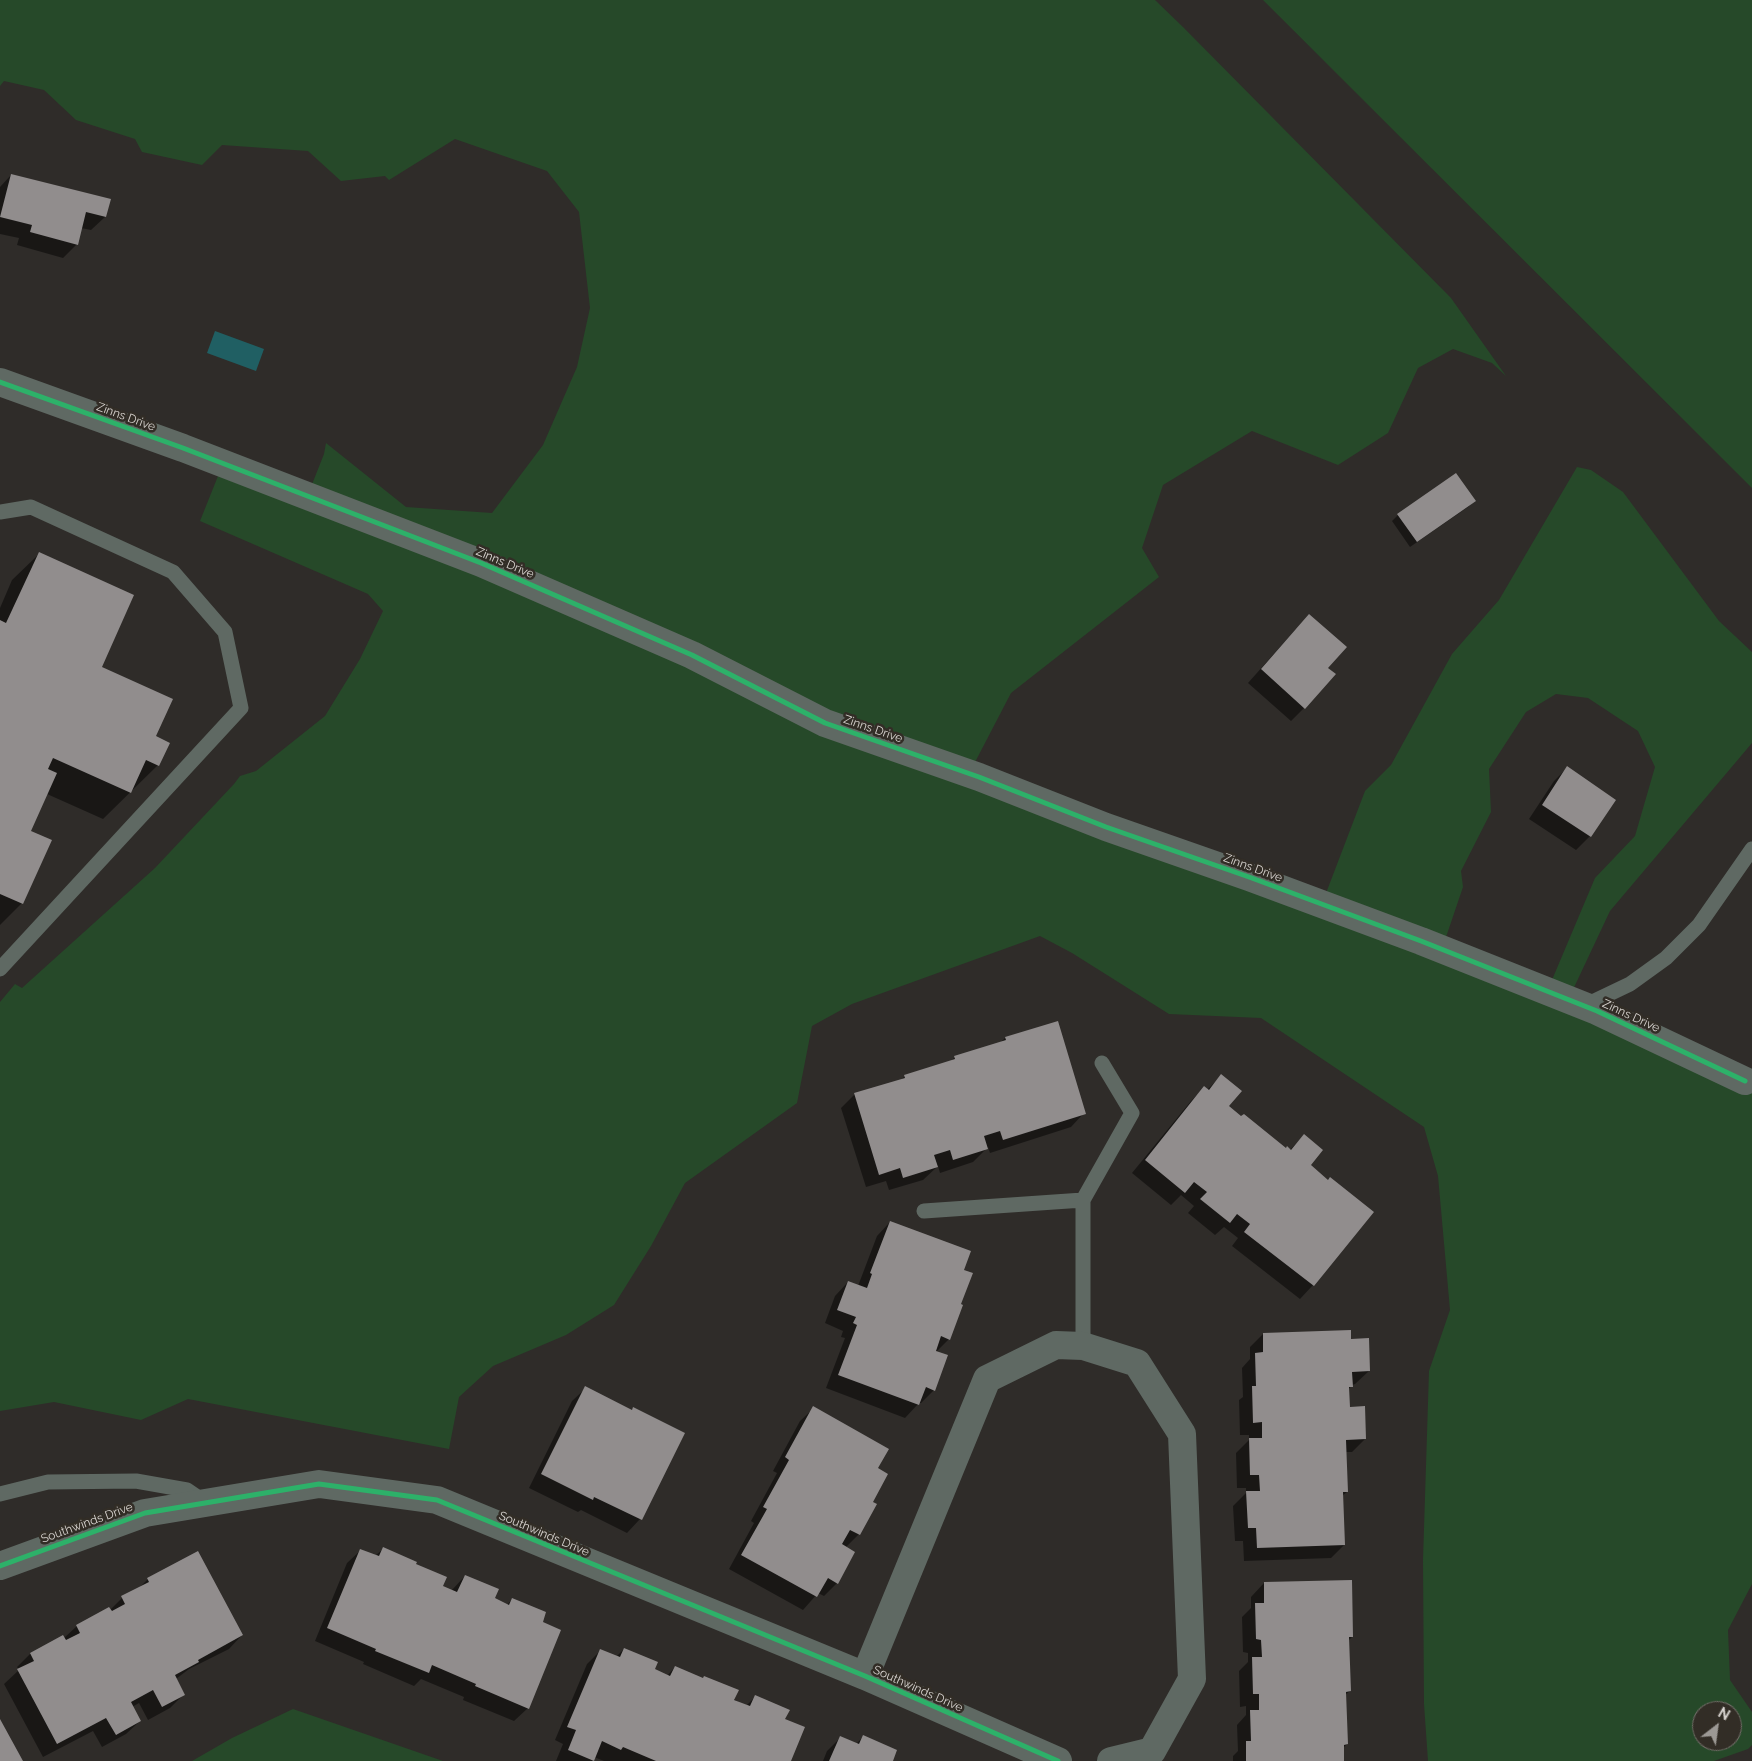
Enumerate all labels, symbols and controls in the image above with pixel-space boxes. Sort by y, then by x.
street label: Zinns Drive [95,400,157,434]
street label: Zinns Drive [474,544,536,582]
street label: Zinns Drive [842,712,904,746]
street label: Zinns Drive [1222,851,1284,885]
street label: Zinns Drive [1600,996,1662,1036]
street label: Southwinds Drive [39,1500,135,1546]
street label: Southwinds Drive [497,1508,591,1560]
street label: Southwinds Drive [871,1663,965,1715]
north arrow [1692,1701,1742,1751]
text: N [1715,1704,1733,1723]

